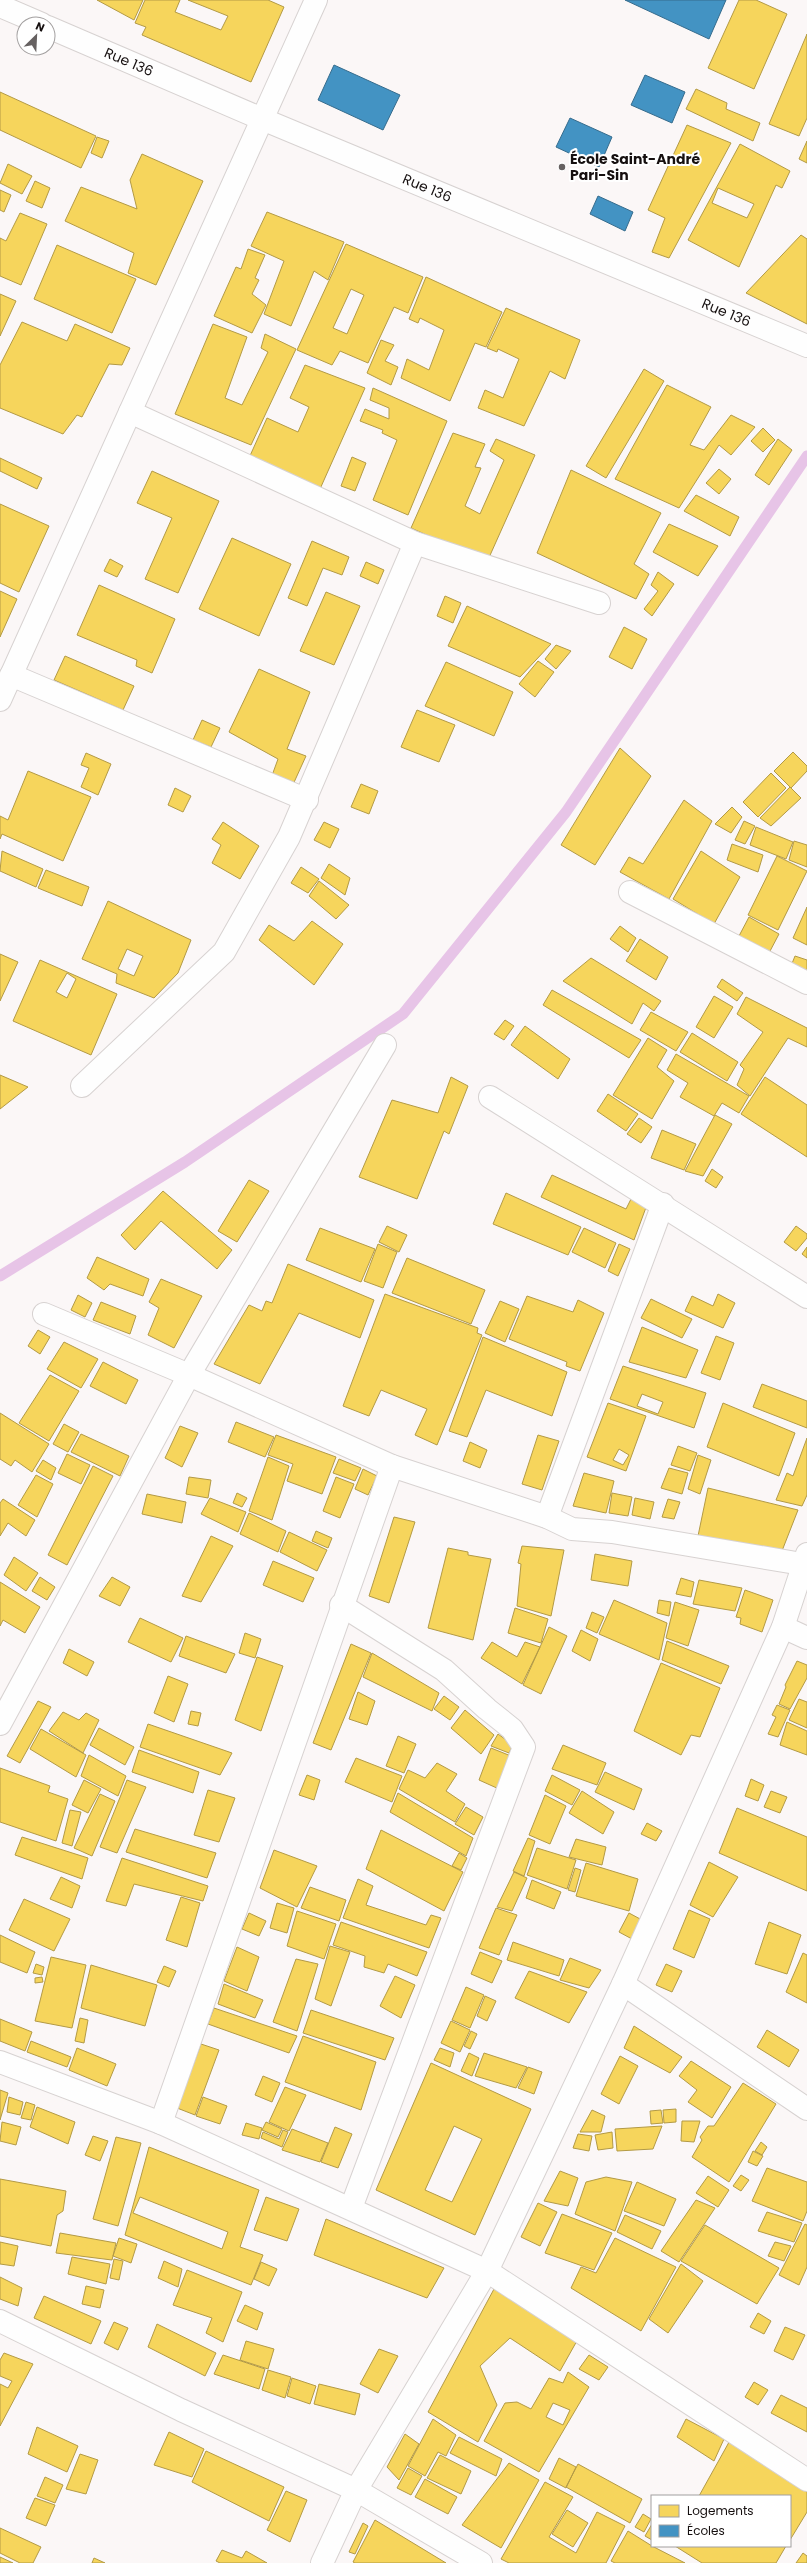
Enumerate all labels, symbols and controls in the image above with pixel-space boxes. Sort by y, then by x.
north arrow [16,16,56,56]
text: N [33,18,47,36]
street label: Rue 136 [101,42,157,81]
place label: École Saint-André Pari-Sin [570,149,700,185]
marker: École Saint-André Pari-Sin [557,162,567,172]
street label: Rue 136 [400,169,455,207]
street label: Rue 136 [699,293,754,332]
legend [651,2495,791,2547]
text: Logements [687,2502,754,2519]
text: Écoles [687,2522,725,2539]

